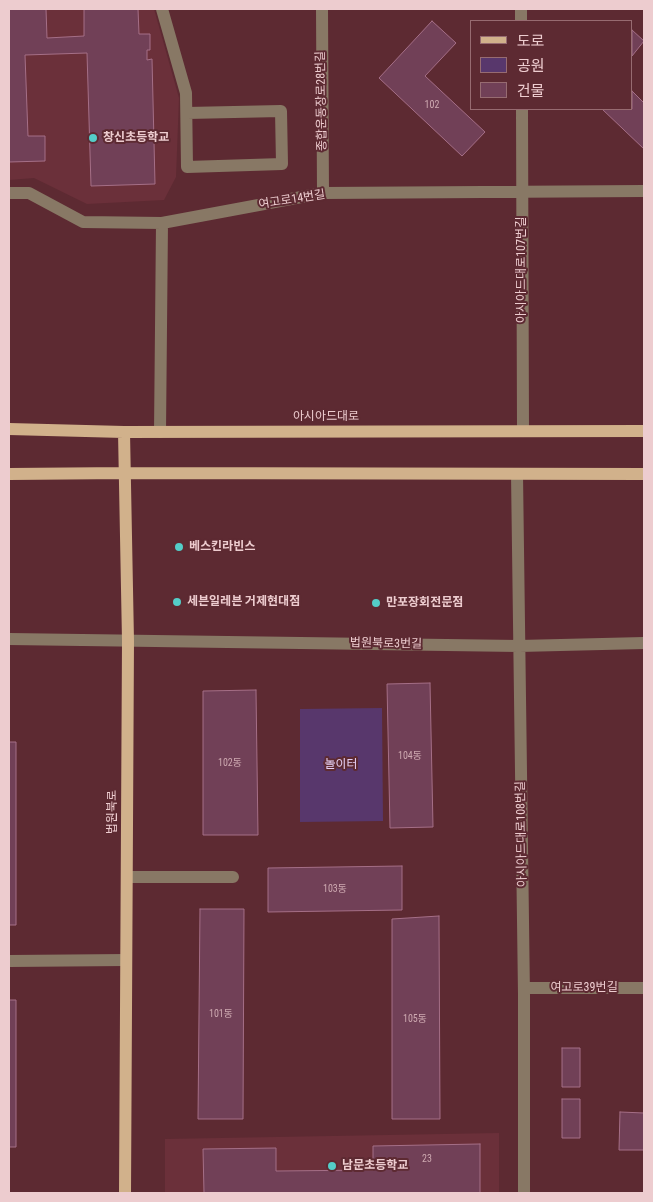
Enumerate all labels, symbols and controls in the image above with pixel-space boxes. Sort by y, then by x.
legend [470,20,633,110]
text: 도로 [517,32,545,50]
street label: 종합운동장로28번길 [314,51,330,151]
text: 공원 [517,57,545,75]
text: 건물 [517,82,545,100]
house number: 102 [425,99,439,111]
place label: 창신초등학교 [103,131,169,145]
marker: 창신초등학교 [87,132,99,144]
street label: 여고로14번길 [258,188,326,212]
street label: 아시아드대로107번길 [515,217,529,323]
street label: 아시아드대로 [293,410,359,424]
place label: 베스킨라빈스 [189,540,255,554]
marker: 베스킨라빈스 [173,541,185,553]
place label: 세븐일레븐 거제현대점 [187,595,300,609]
marker: 세븐일레븐 거제현대점 [171,596,183,608]
place label: 만포장회전문점 [386,596,463,610]
marker: 만포장회전문점 [370,597,382,609]
street label: 법원북로3번길 [350,636,422,652]
house number: 104동 [398,750,422,762]
house number: 102동 [218,757,242,769]
park label: 놀이터 [324,758,358,772]
street label: 아시아드대로108번길 [514,781,530,887]
street label: 법원북로 [106,790,120,834]
house number: 103동 [323,883,347,895]
street label: 여고로39번길 [550,981,618,995]
house number: 101동 [209,1008,233,1020]
house number: 105동 [403,1013,427,1025]
house number: 23 [422,1153,432,1165]
place label: 남문초등학교 [342,1159,408,1173]
marker: 남문초등학교 [326,1160,338,1172]

